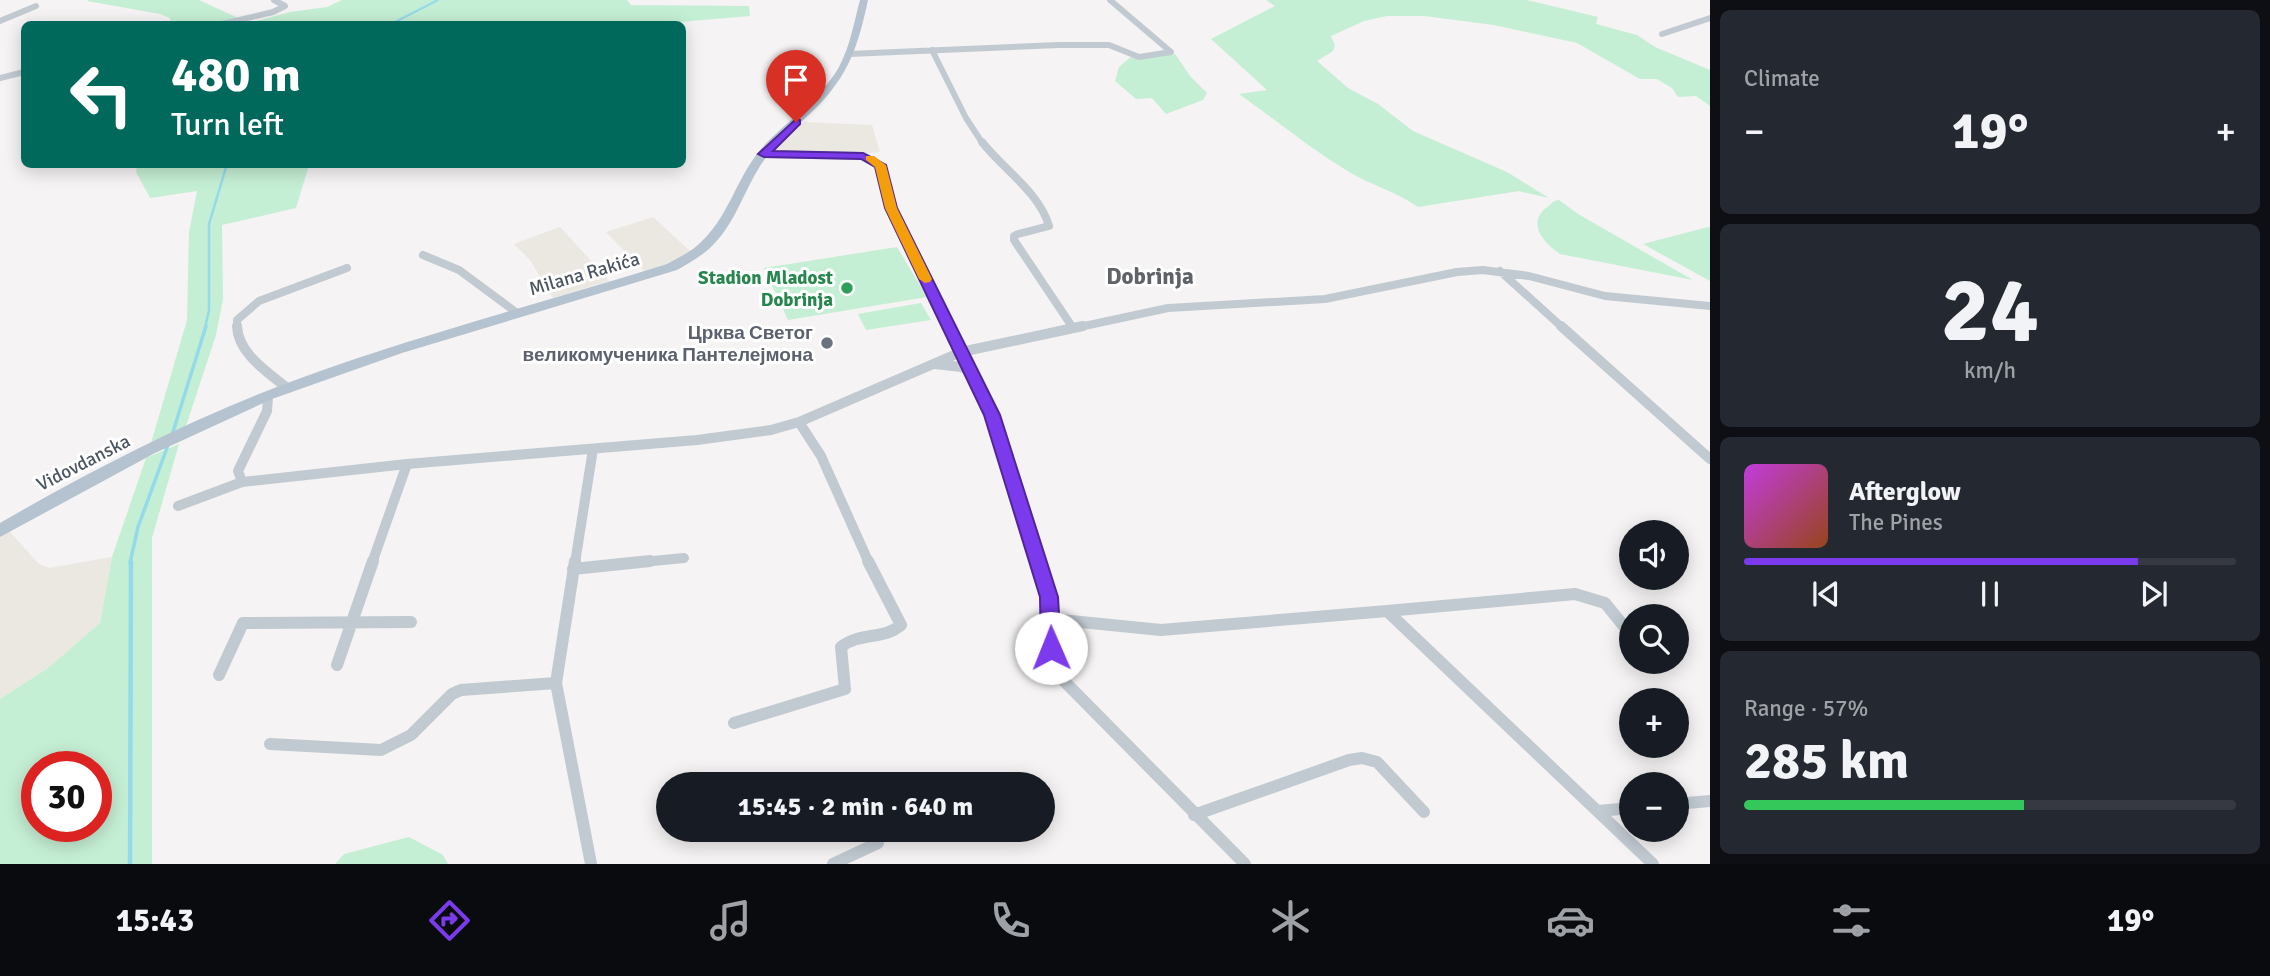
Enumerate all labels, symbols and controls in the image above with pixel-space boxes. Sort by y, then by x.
text: 480 m [171,45,301,105]
icon: left [56,49,147,140]
pin [766,50,826,122]
icon: arrive [777,61,815,99]
text: Climate [1744,64,1820,93]
text: 19° [1952,99,2028,163]
text: Turn left [171,105,284,144]
text: − [1744,108,1765,155]
text: + [2215,108,2236,155]
street label: Milana Rakića [526,247,642,301]
text: 24 [1941,254,2039,367]
district label: Dobrinja [1106,262,1194,291]
place label: Stadion Mladost Dobrinja [698,266,833,312]
marker: Stadion Mladost Dobrinja [839,280,855,296]
place label: Црква Светог великомученика Пантелејмона [523,321,813,367]
marker: Црква Светог великомученика Пантелејмона [819,335,835,351]
text: km/h [1964,356,2016,385]
street label: Vidovdanska [33,429,134,497]
text: Afterglow [1849,476,1961,508]
text: The Pines [1849,508,1943,537]
map controls [1619,520,1689,842]
button: sound [1619,520,1689,590]
icon: previous [1807,575,1845,613]
icon: pause [1971,575,2009,613]
icon: next [2135,575,2173,613]
button: search [1619,604,1689,674]
position arrow [1014,611,1088,685]
button: + [1619,688,1689,758]
text: Range · 57% [1744,694,1868,723]
text: 285 km [1744,729,1909,793]
speed limit sign: 30 [21,751,112,842]
button: − [1619,772,1689,842]
text: 15:45 · 2 min · 640 m [738,791,973,823]
icon: directions [425,896,474,945]
icon: music [706,896,755,945]
icon: phone [986,896,1035,945]
icon: climate [1266,896,1315,945]
icon: car [1546,896,1595,945]
icon: filters [1827,896,1876,945]
text: 15:43 [116,901,194,940]
text: 19° [2107,901,2154,940]

